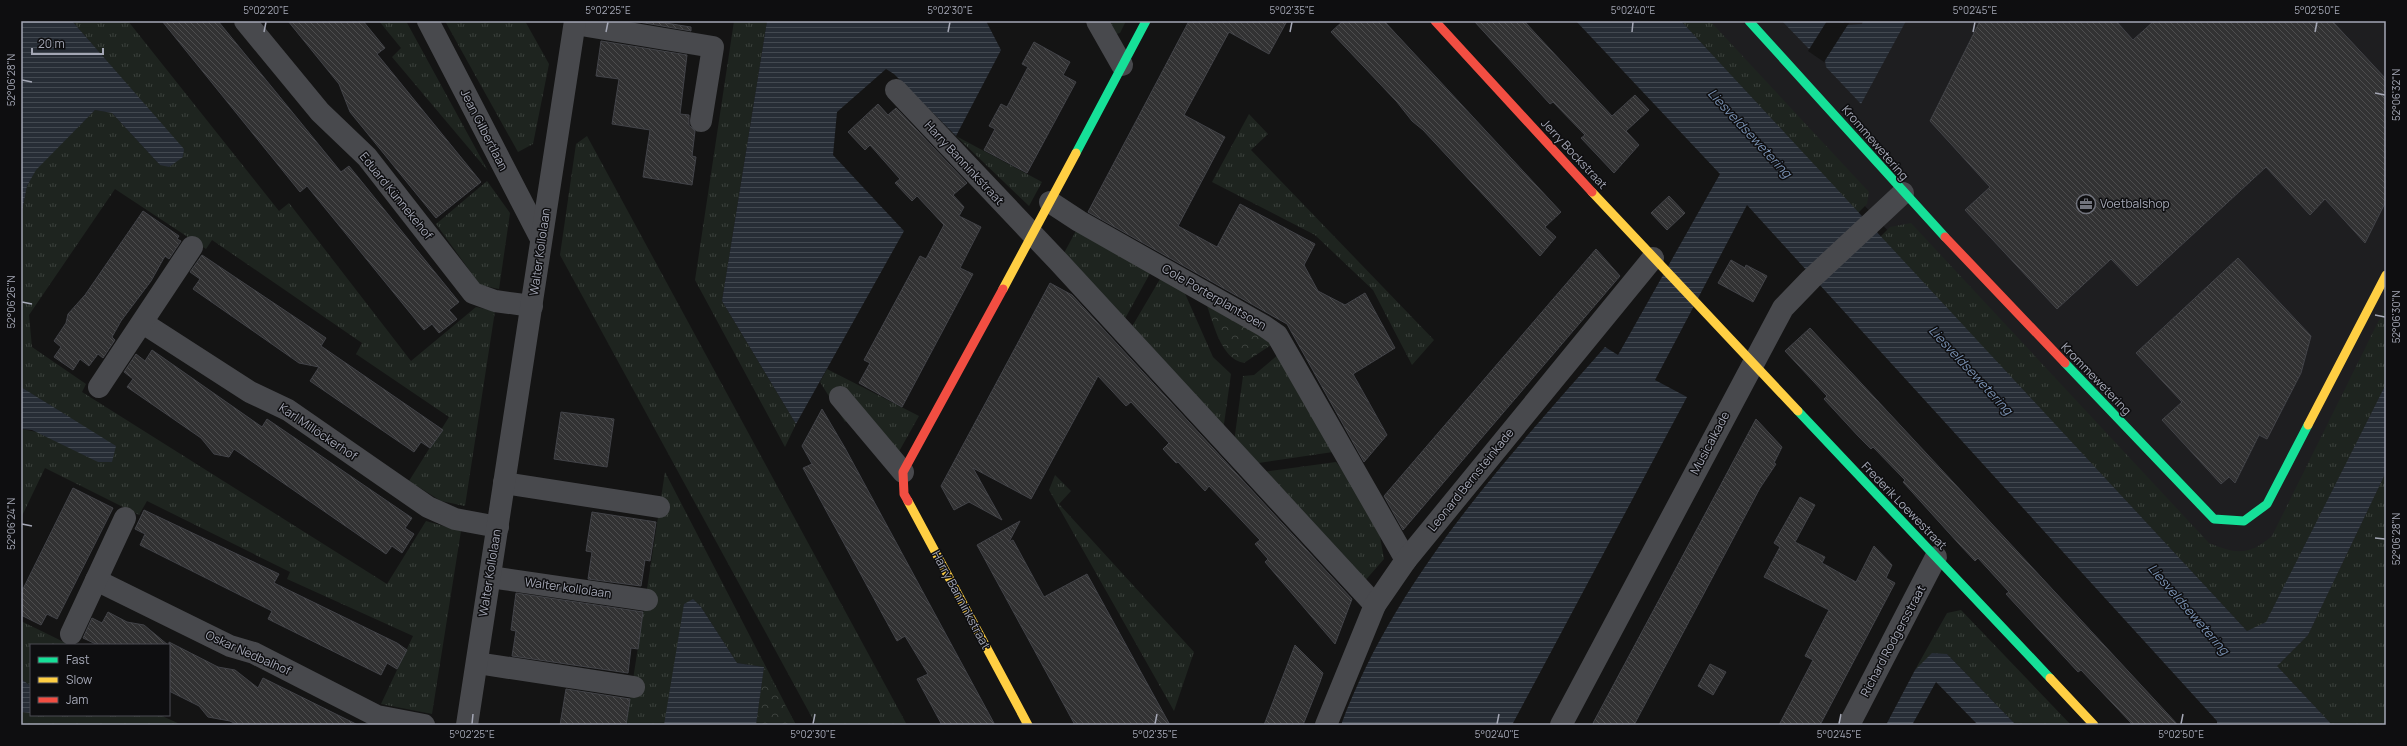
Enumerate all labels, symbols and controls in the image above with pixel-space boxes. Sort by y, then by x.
text: 5°02'20"E [243,3,289,17]
text: 5°02'25"E [585,3,631,17]
text: 5°02'30"E [927,3,973,17]
text: 5°02'35"E [1269,3,1315,17]
text: 5°02'40"E [1611,3,1656,17]
text: 5°02'45"E [1953,3,1997,17]
text: 5°02'50"E [2294,3,2340,17]
scale bar [32,30,103,56]
text: 20 m [38,35,65,52]
text: 52°06'28"N [4,54,18,106]
text: 52°06'32"N [2389,69,2403,121]
water label: Liesveldsewetering [1704,85,1797,182]
street label: Jean Gilbertlaan [457,86,512,173]
street label: Krommewetering [1838,101,1913,184]
street label: Jerry Bockstraat [1537,115,1611,193]
street label: Harry Banninkstraat [921,117,1008,209]
street label: Eduard Künnekehof [356,148,437,244]
office icon: Voetbalshop [2075,193,2097,215]
place label: Voetbalshop [2100,195,2170,212]
street label: Walter Kollolaan [525,207,554,297]
street label: Cole Porterplantsoen [1159,260,1270,334]
text: 52°06'26"N [4,275,18,328]
text: 52°06'30"N [2389,291,2403,343]
water label: Liesveldsewetering [1925,322,2018,419]
street label: Krommewetering [2057,339,2135,419]
street label: Karl Millöckerhof [276,399,361,465]
street label: Musicalkade [1686,408,1733,477]
street label: Leonard Bernsteinkade [1424,425,1518,535]
street label: Frederik Loewestraat [1858,458,1951,553]
text: 52°06'24"N [4,498,18,550]
text: 52°06'28"N [2389,513,2403,565]
street label: Walter Kollolaan [474,528,505,618]
street label: Harry Banninkstraat [928,547,995,652]
water label: Liesveldsewetering [2144,559,2235,660]
street label: Walter kollolaan [524,573,613,602]
street label: Richard Rodgersstraat [1856,582,1929,700]
street label: Oskar Nedbalhof [203,626,294,679]
legend [30,644,170,716]
text: Fast [66,651,90,668]
text: Slow [66,671,92,688]
text: Jam [66,691,88,708]
text: 5°02'25"E [449,727,495,741]
text: 5°02'30"E [790,727,836,741]
text: 5°02'35"E [1132,727,1178,741]
text: 5°02'40"E [1475,727,1520,741]
text: 5°02'45"E [1817,727,1861,741]
text: 5°02'50"E [2158,727,2204,741]

